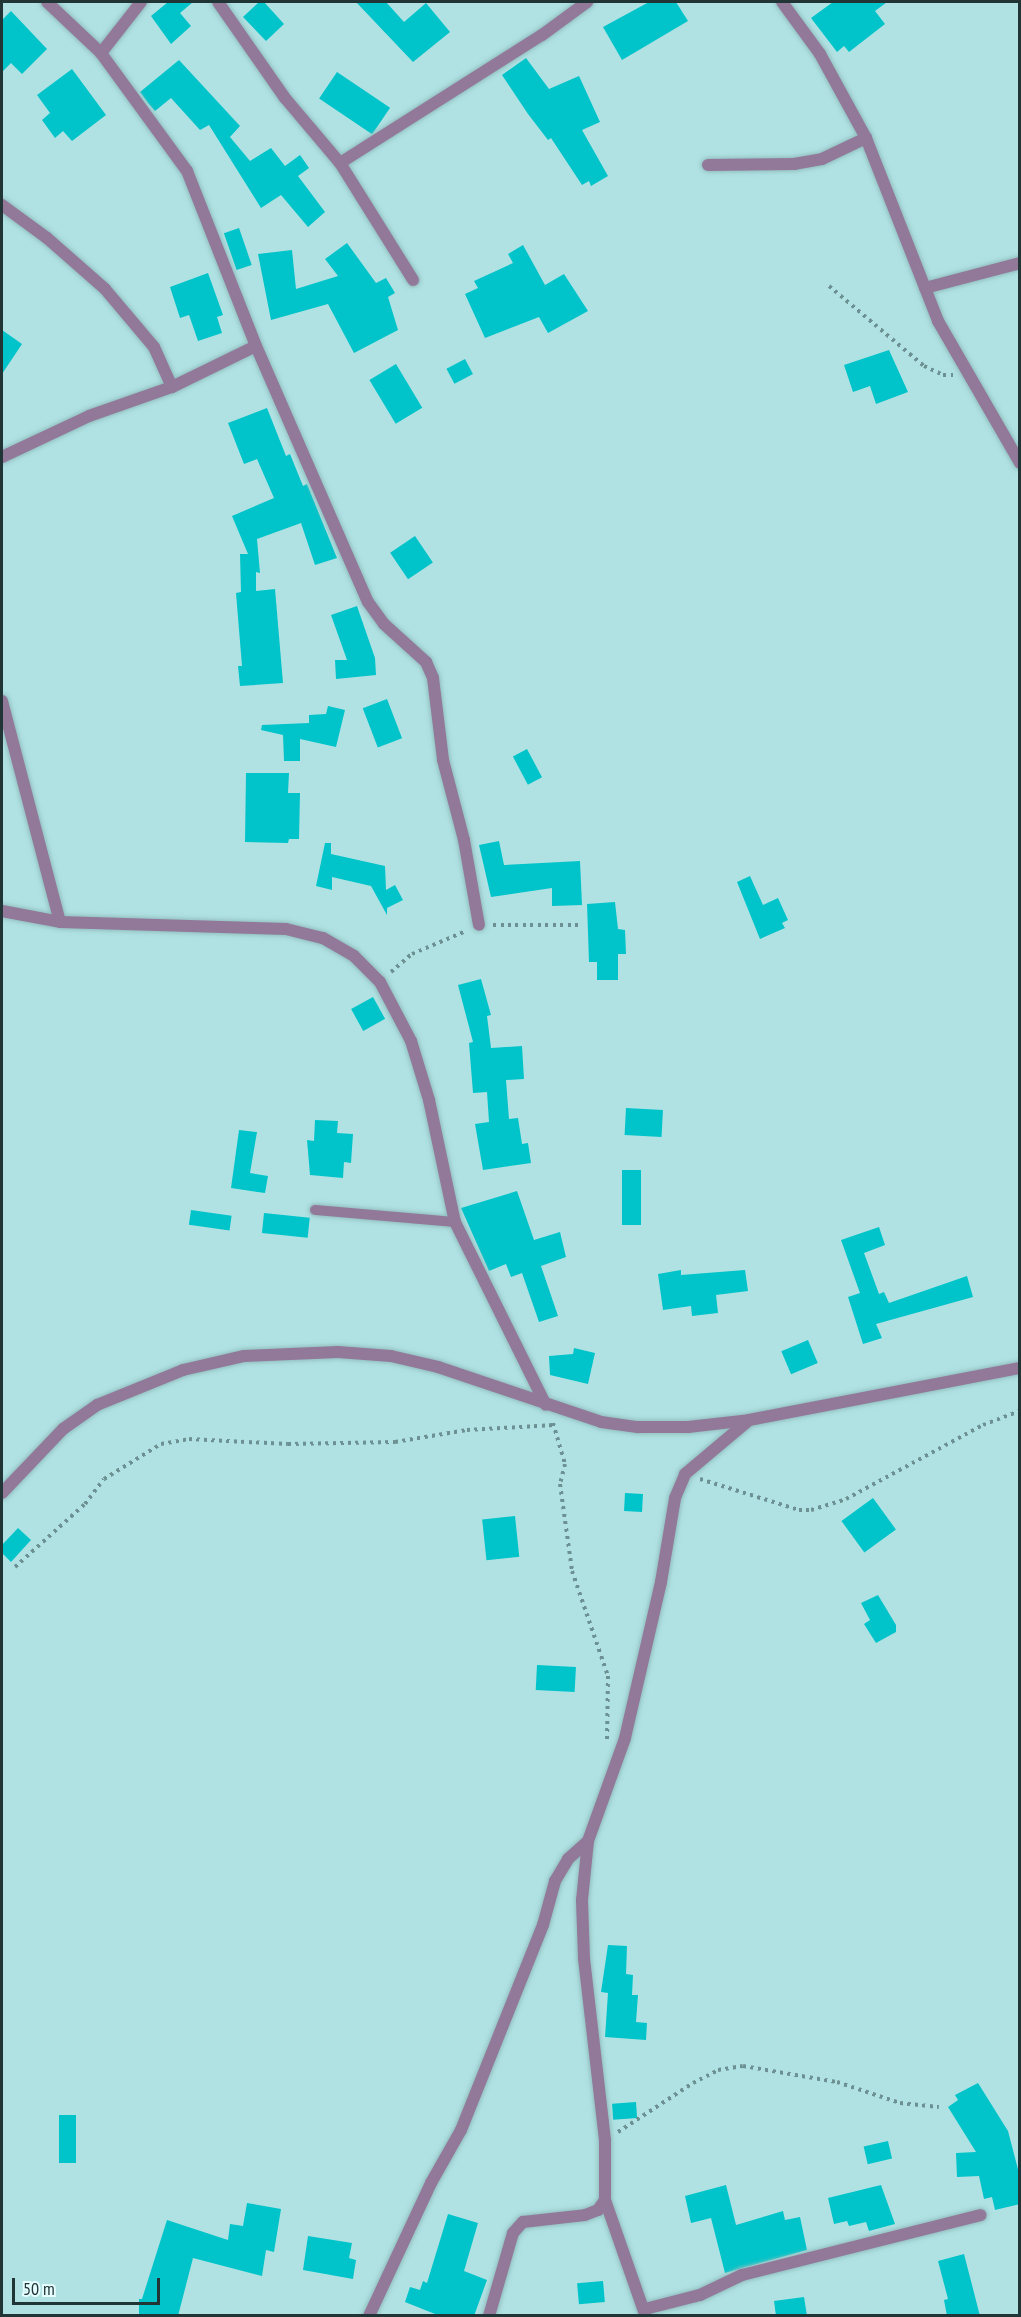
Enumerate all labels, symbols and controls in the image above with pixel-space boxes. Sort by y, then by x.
scale bar [15,2266,164,2304]
text: 50 m [23,2277,55,2300]

